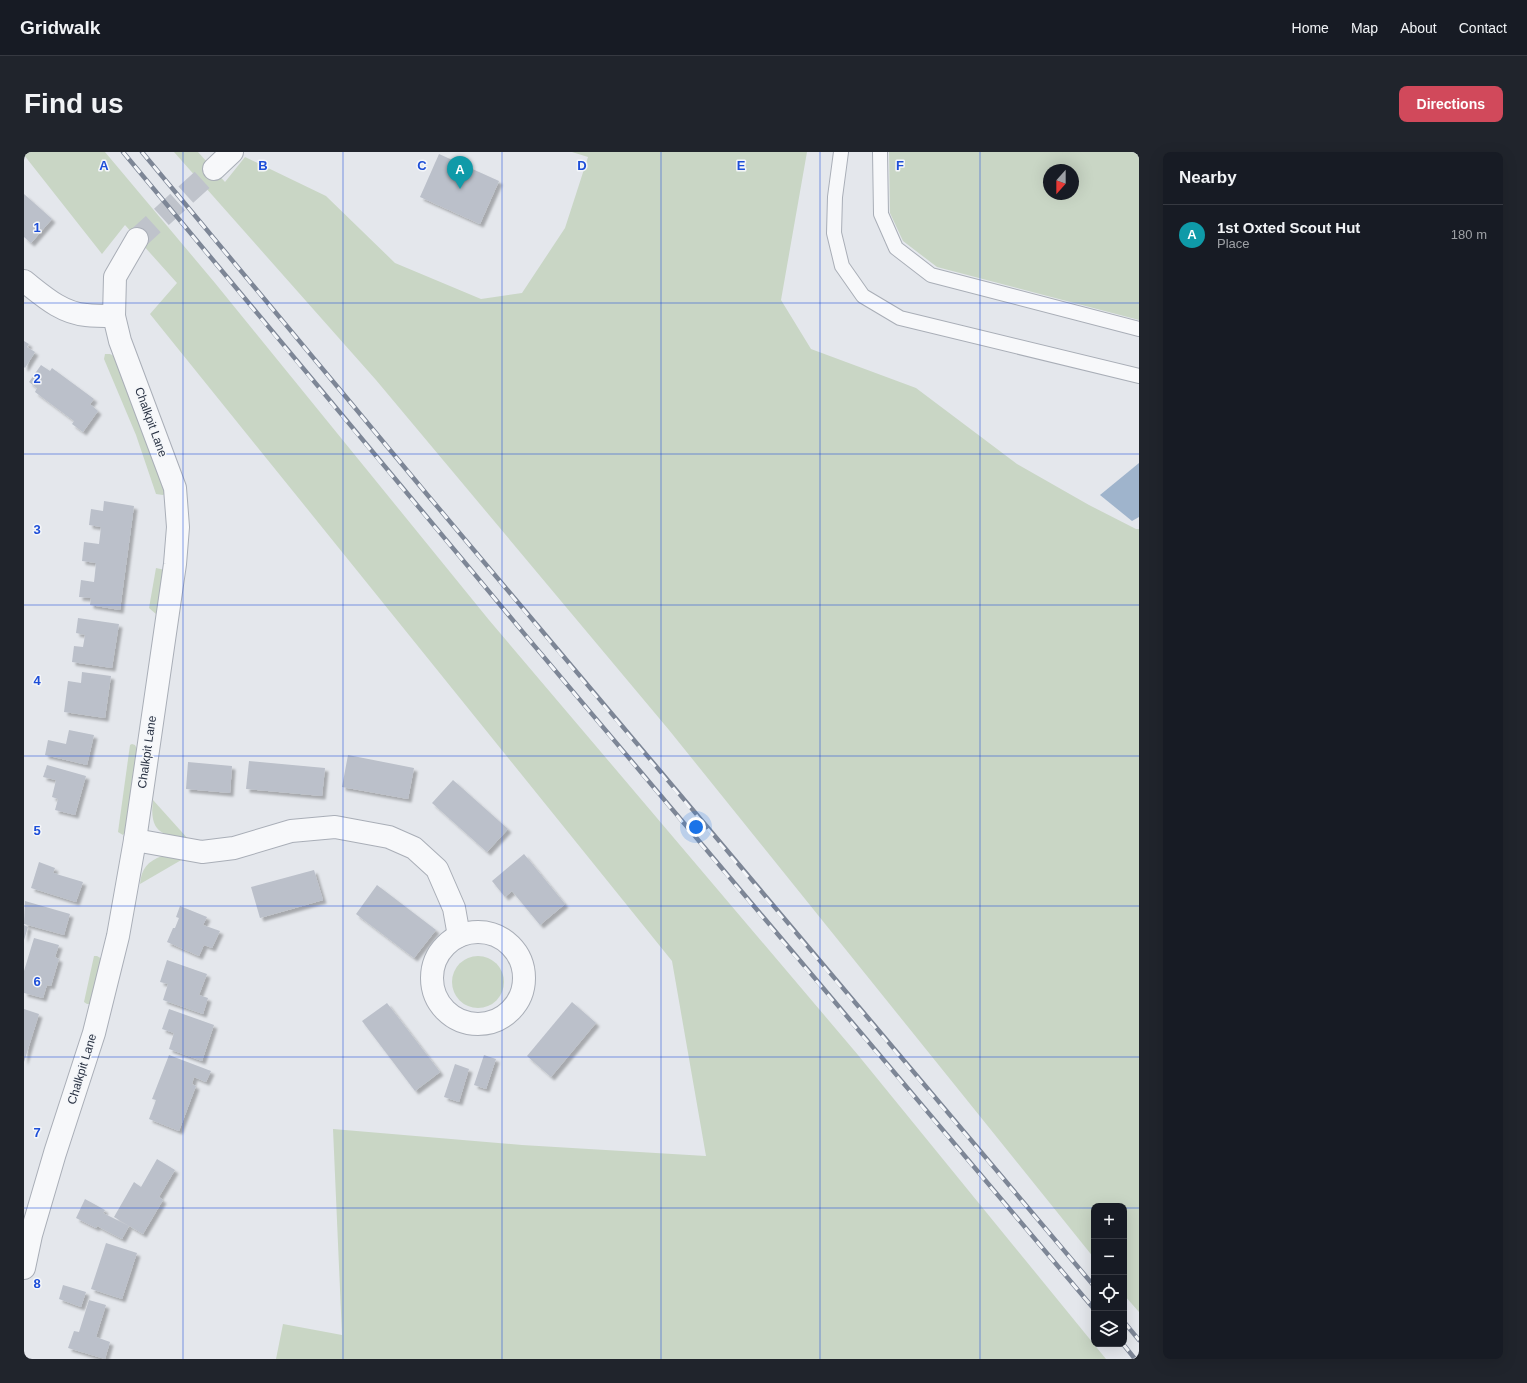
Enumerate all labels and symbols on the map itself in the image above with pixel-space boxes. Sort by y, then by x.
pin: A [447,156,473,189]
text: A [99,158,109,173]
text: B [258,158,268,173]
text: C [417,158,427,173]
text: D [577,158,587,173]
text: E [737,158,746,173]
text: F [896,158,904,173]
north arrow [1043,164,1079,200]
text: 1 [33,220,41,235]
text: 2 [33,371,41,386]
street label: Chalkpit Lane [132,385,170,459]
text: 3 [33,522,41,537]
text: 4 [33,673,41,688]
street label: Chalkpit Lane [135,714,159,789]
your location [686,817,706,837]
text: 5 [33,823,41,838]
text: 6 [33,974,41,989]
street label: Chalkpit Lane [65,1032,100,1106]
text: 7 [33,1125,41,1140]
text: 8 [33,1276,41,1291]

